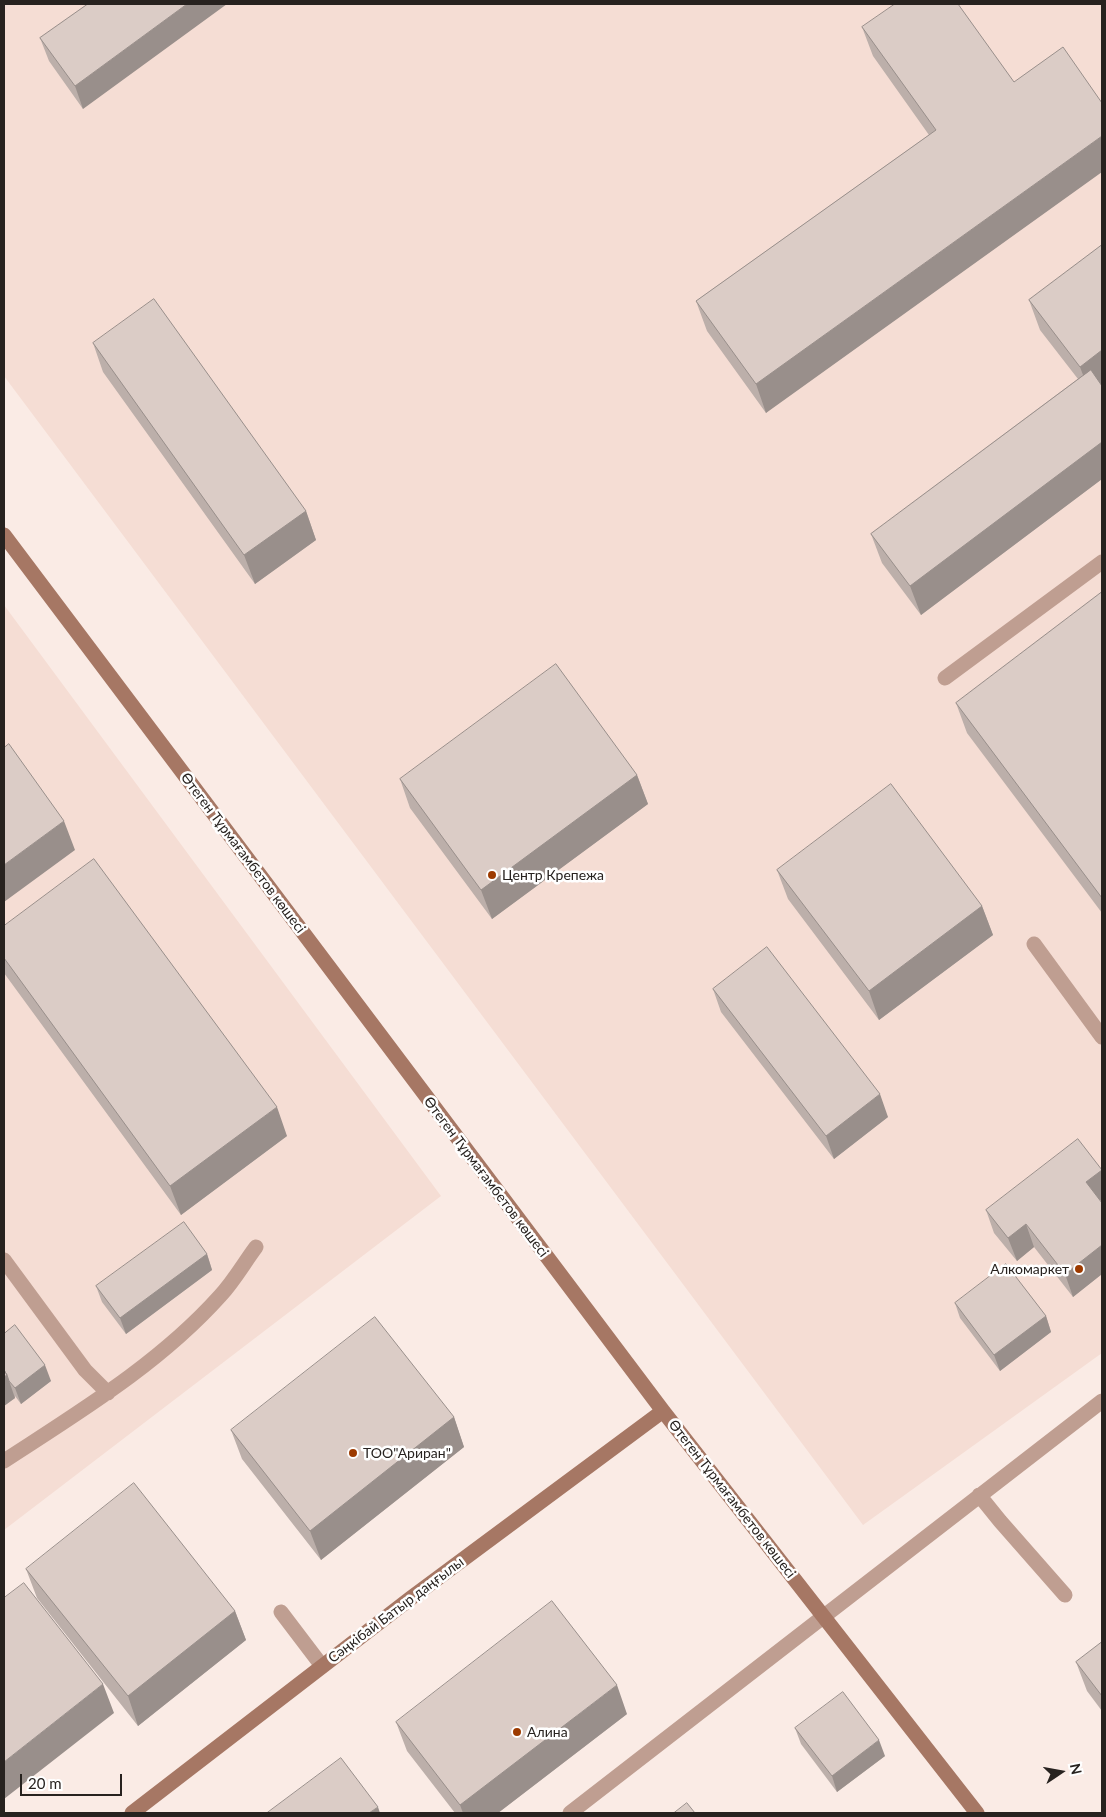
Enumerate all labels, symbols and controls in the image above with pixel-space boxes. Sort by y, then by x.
street label: Өтеген Тұрмағамбетов көшесі [177,770,309,936]
place label: Центр Крепежа [502,867,604,883]
marker: Центр Крепежа [486,869,498,881]
street label: Өтеген Тұрмағамбетов көшесі [420,1094,552,1260]
place label: Алкомаркет [990,1261,1069,1277]
marker: Алкомаркет [1073,1263,1085,1275]
street label: Өтеген Тұрмағамбетов көшесі [665,1416,799,1582]
place label: ТОО"Ариран" [363,1445,451,1461]
marker: ТОО"Ариран" [347,1447,359,1459]
street label: Сәңкібай Батыр даңғылы [325,1553,467,1667]
place label: Алина [527,1724,568,1740]
marker: Алина [511,1726,523,1738]
north arrow [1036,1747,1086,1797]
text: N [1067,1762,1086,1776]
scale bar [22,1764,125,1796]
text: 20 m [28,1774,62,1792]

